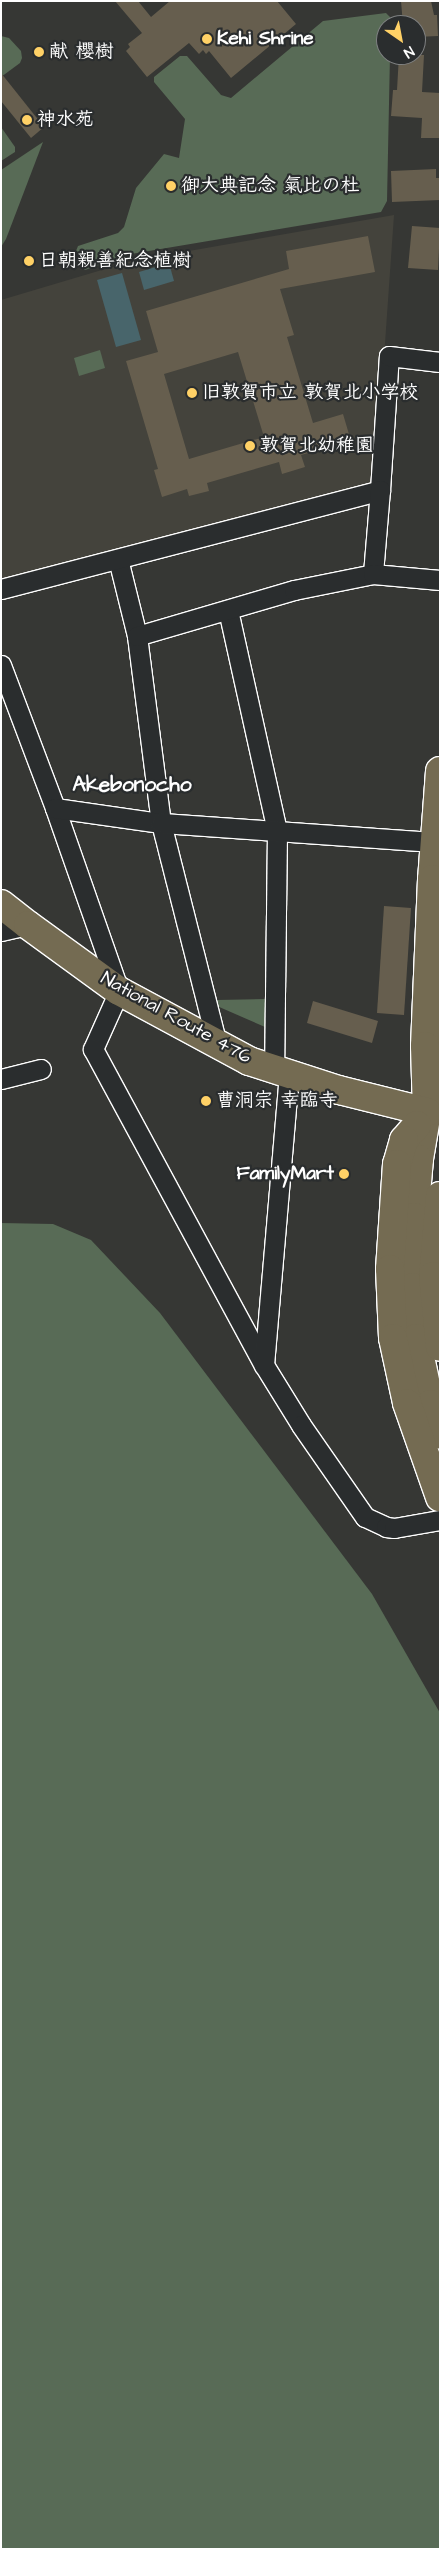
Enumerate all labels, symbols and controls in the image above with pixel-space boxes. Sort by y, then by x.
north arrow [376,15,426,65]
place label: Kehi Shrine [217,28,313,50]
marker: Kehi Shrine [201,33,213,45]
place label: 献 櫻樹 [49,41,114,63]
text: N [399,41,418,63]
marker: 献 櫻樹 [33,46,45,58]
place label: 神水苑 [37,109,94,131]
marker: 神水苑 [21,114,33,126]
place label: 御大典記念 氣比の杜 [181,175,360,197]
marker: 御大典記念 氣比の杜 [165,180,177,192]
place label: 日朝親善紀念植樹 [39,250,191,272]
marker: 日朝親善紀念植樹 [23,255,35,267]
place label: 旧敦賀市立 敦賀北小学校 [202,382,419,404]
marker: 旧敦賀市立 敦賀北小学校 [186,387,198,399]
place label: 敦賀北幼稚園 [260,435,374,457]
marker: 敦賀北幼稚園 [244,440,256,452]
district label: Akebonocho [72,772,192,798]
street label: National Route 476 [97,967,255,1069]
place label: 曹洞宗 幸臨寺 [216,1090,338,1112]
marker: 曹洞宗 幸臨寺 [200,1095,212,1107]
place label: FamilyMart [237,1163,334,1185]
marker: FamilyMart [338,1168,350,1180]

